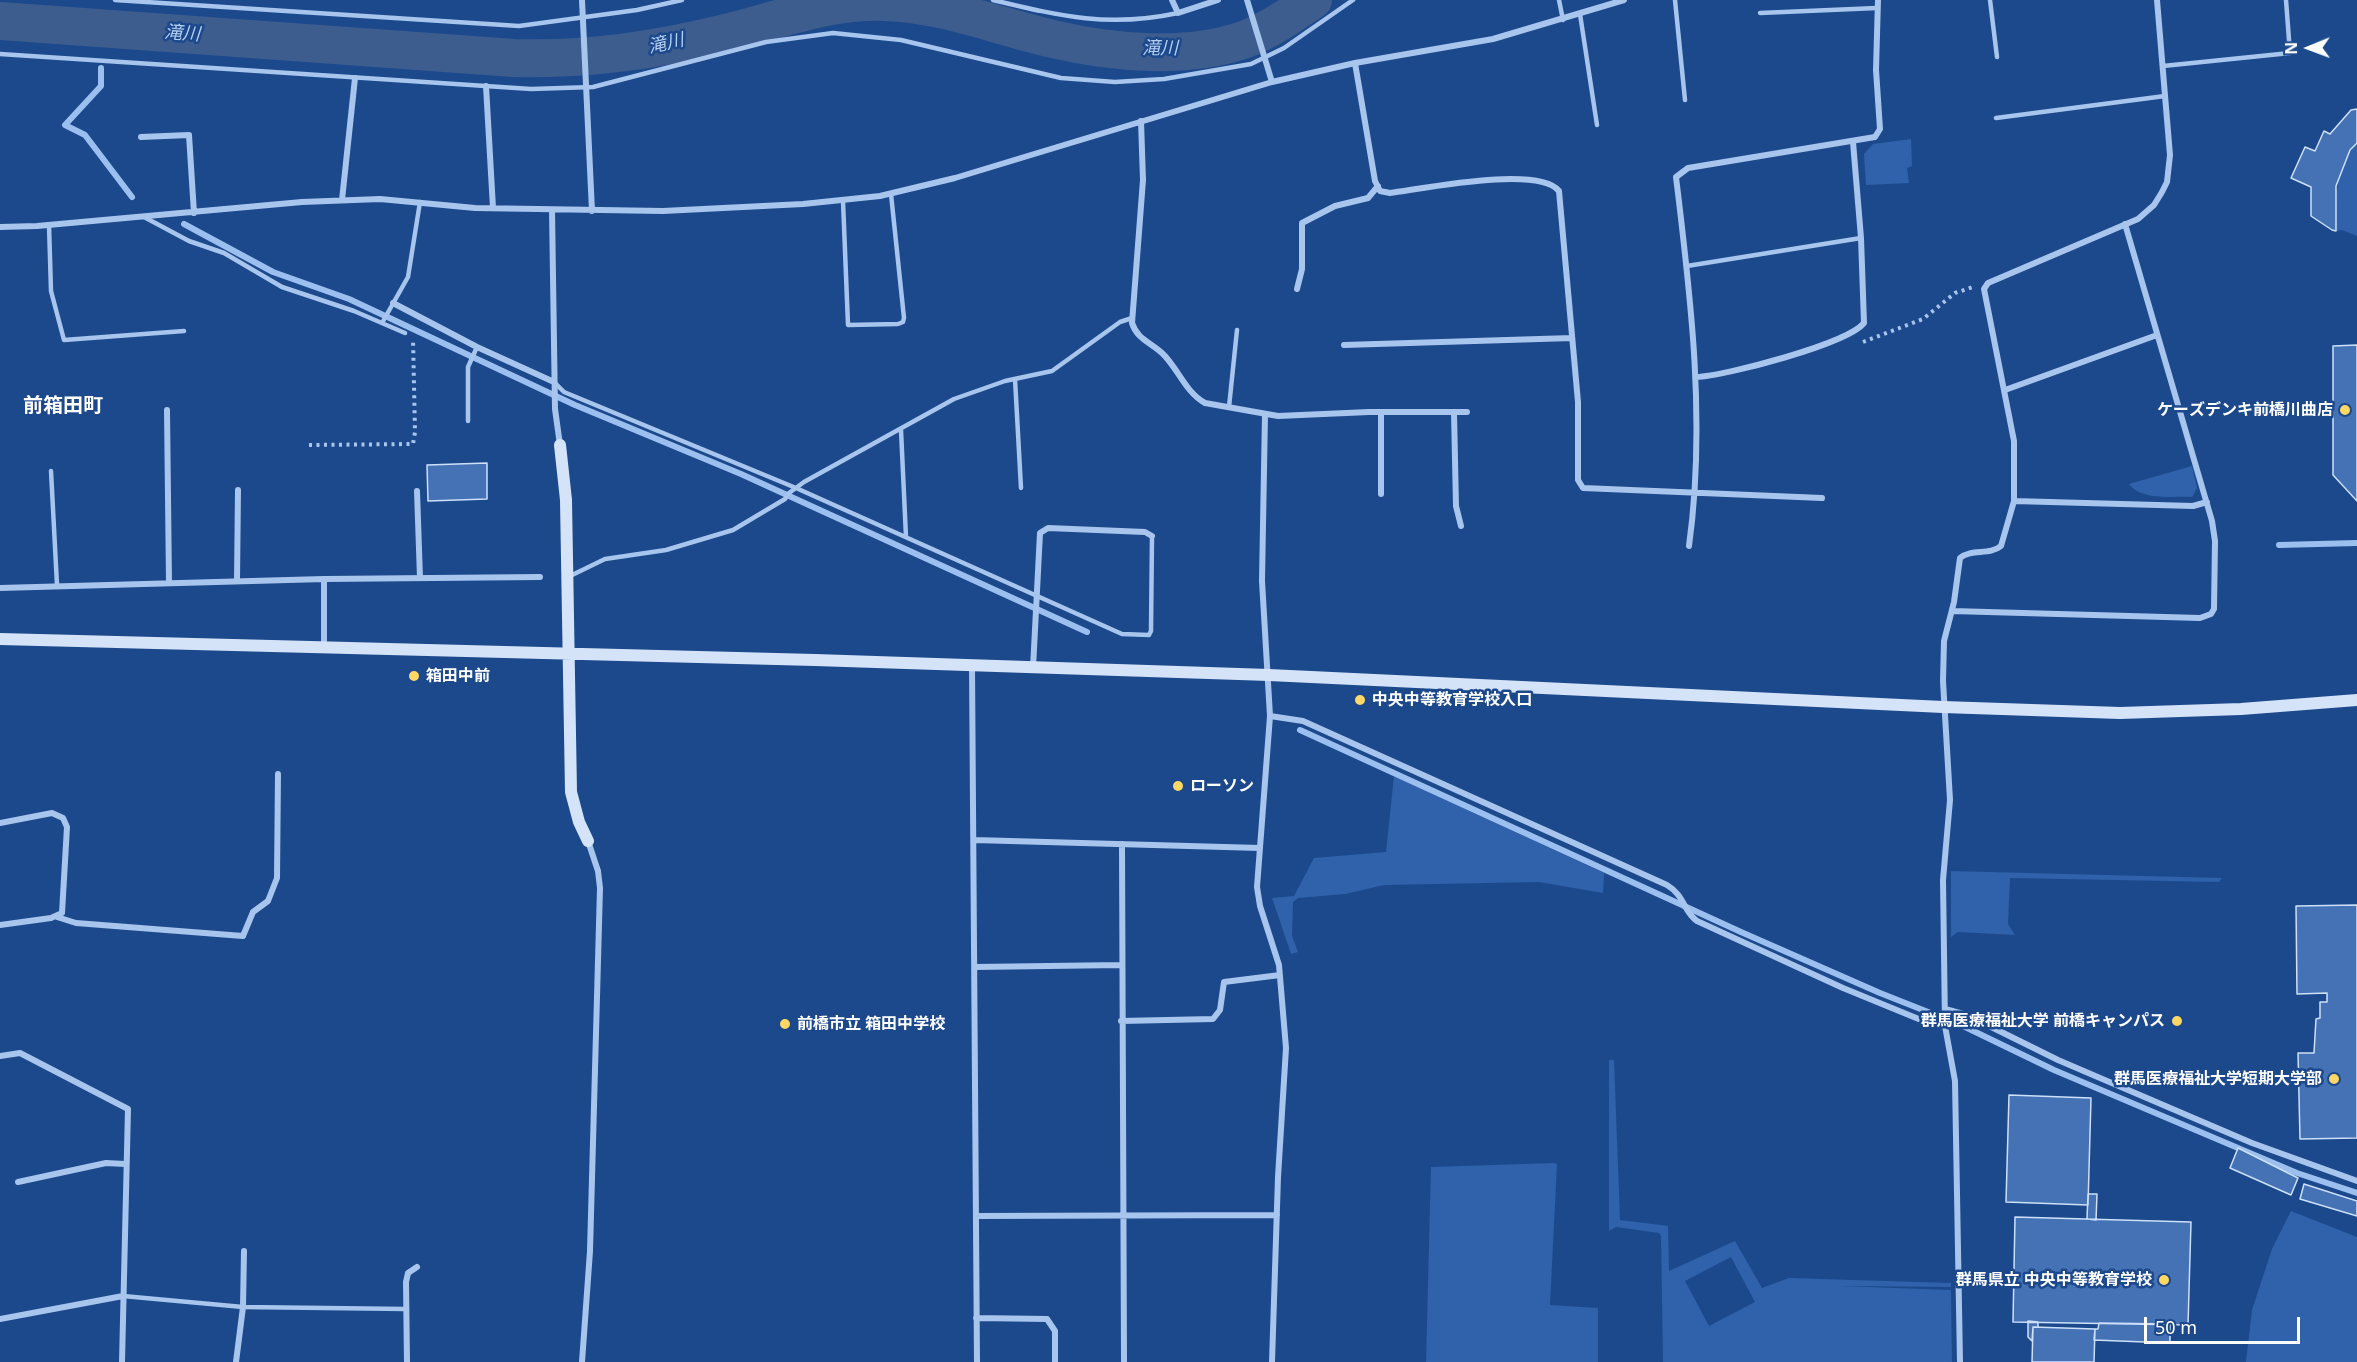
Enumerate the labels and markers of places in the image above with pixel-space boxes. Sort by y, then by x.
place label: ケーズデンキ前橋川曲店 [2157,400,2333,420]
marker: ケーズデンキ前橋川曲店 [2338,403,2352,417]
place label: 箱田中前 [426,666,490,686]
marker: 箱田中前 [407,669,421,683]
place label: 中央中等教育学校入口 [1372,690,1532,710]
marker: 中央中等教育学校入口 [1353,693,1367,707]
place label: ローソン [1190,776,1254,796]
marker: ローソン [1171,779,1185,793]
place label: 群馬医療福祉大学 前橋キャンパス [1921,1011,2165,1031]
place label: 前橋市立 箱田中学校 [797,1014,945,1034]
marker: 群馬医療福祉大学 前橋キャンパス [2170,1014,2184,1028]
marker: 前橋市立 箱田中学校 [778,1017,792,1031]
place label: 群馬医療福祉大学短期大学部 [2114,1069,2322,1089]
marker: 群馬医療福祉大学短期大学部 [2327,1072,2341,1086]
place label: 群馬県立 中央中等教育学校 [1956,1270,2152,1290]
marker: 群馬県立 中央中等教育学校 [2157,1273,2171,1287]

